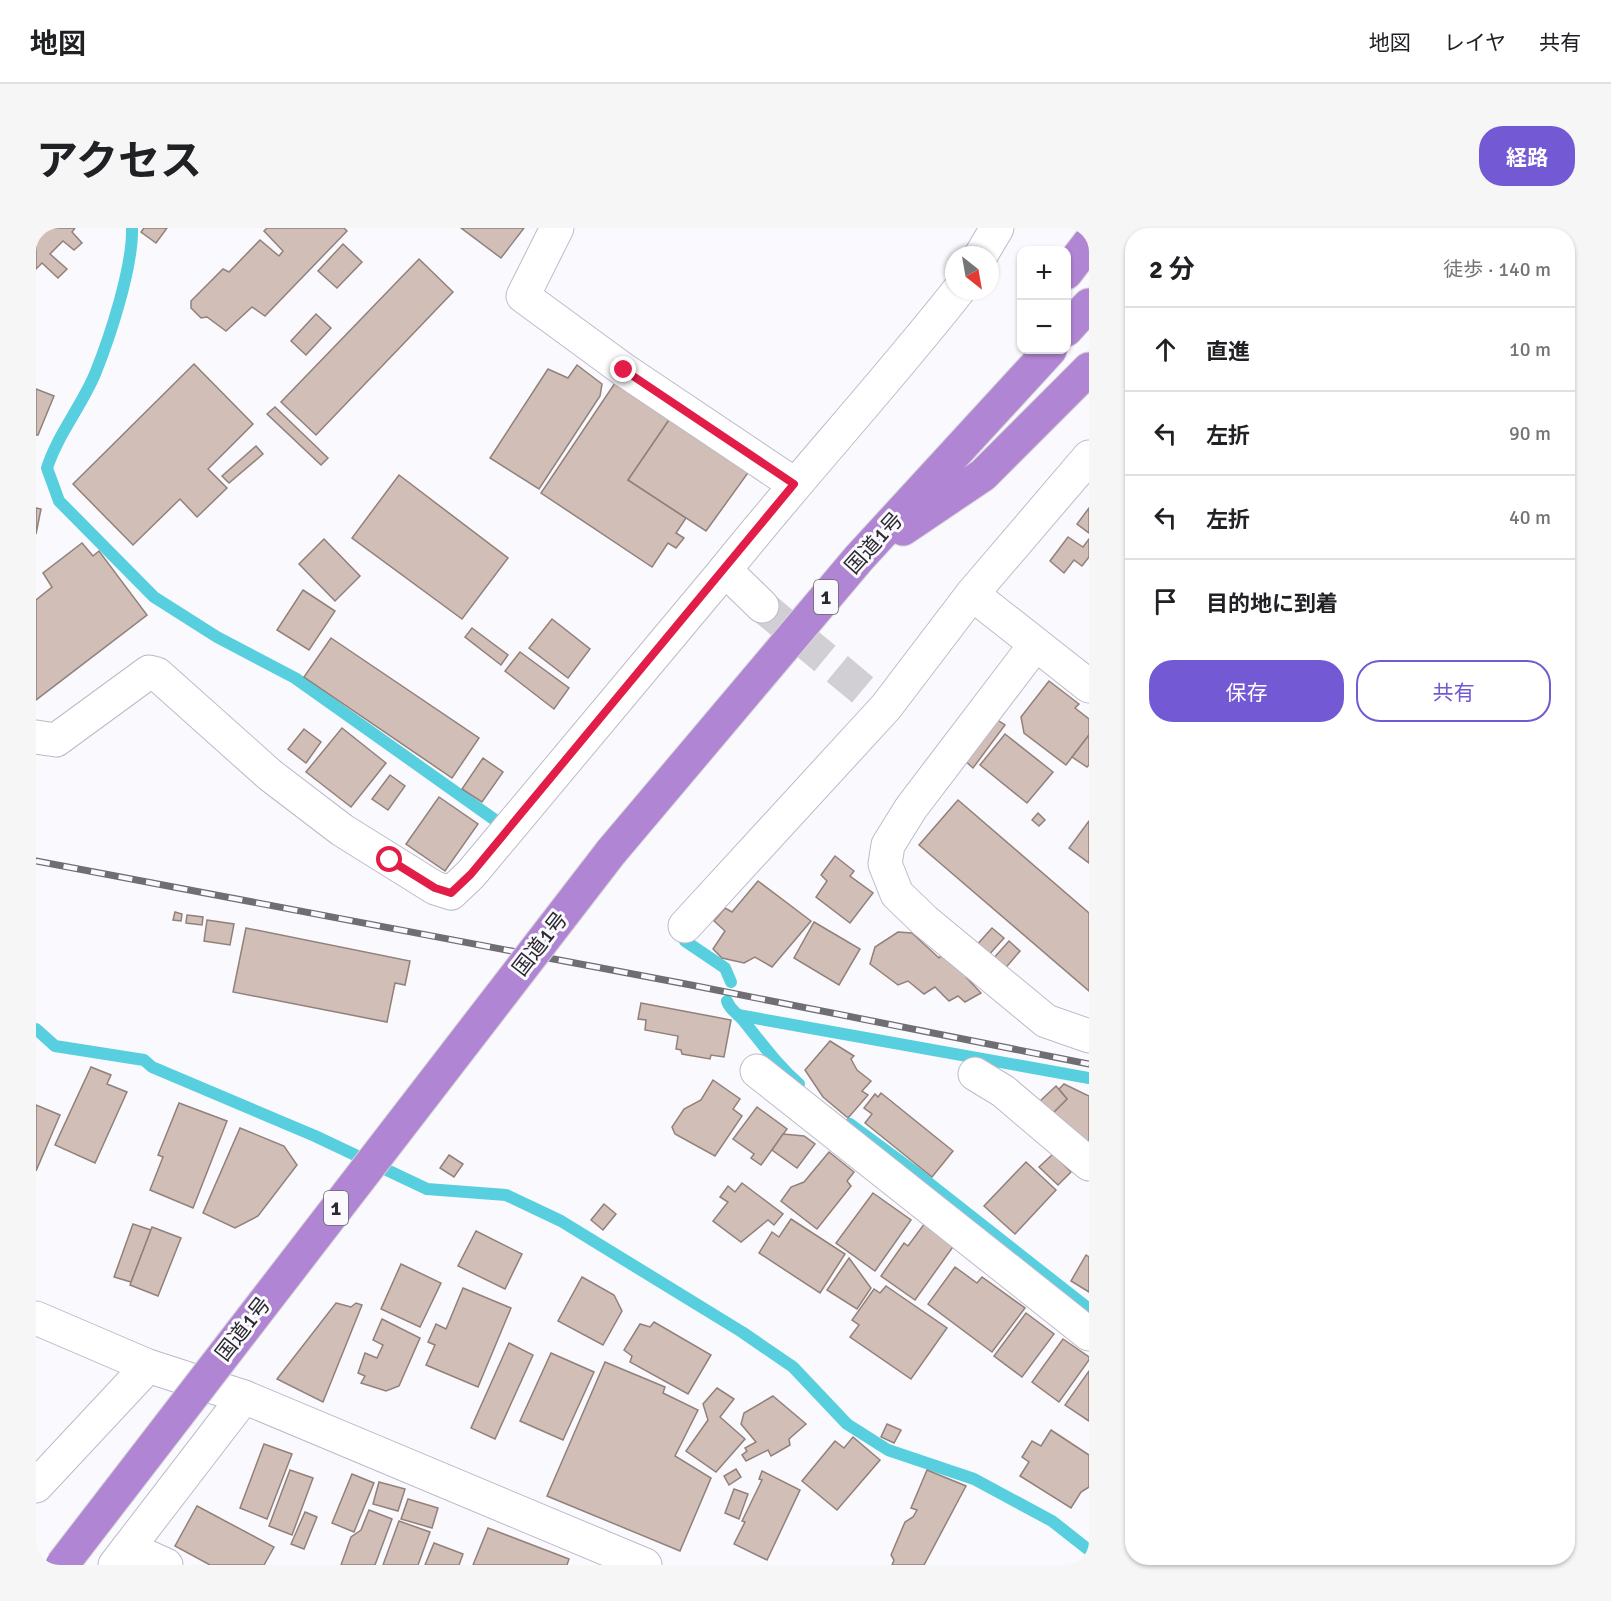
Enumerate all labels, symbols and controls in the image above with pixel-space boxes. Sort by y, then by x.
text: 地図 [30,27,86,61]
text: 地図 [1369,30,1411,56]
text: レイヤ [1444,30,1506,56]
text: 共有 [1539,30,1581,56]
button: 経路 [1479,126,1575,186]
text: アクセス [36,136,202,187]
north arrow [945,246,999,300]
map controls [1017,246,1071,354]
button: + [1017,246,1071,300]
text: 2 分 [1149,254,1195,286]
text: 徒歩 · 140 m [1443,257,1551,282]
button: − [1017,300,1071,354]
icon: ahead [1149,333,1182,366]
text: 10 m [1509,337,1551,362]
text: 直進 [1206,338,1250,365]
route end [610,356,636,382]
icon: left [1149,417,1182,450]
text: 90 m [1509,421,1551,446]
text: 左折 [1206,422,1250,449]
icon: left [1149,501,1182,534]
text: 40 m [1509,505,1551,530]
text: 左折 [1206,506,1250,533]
street label: 国道1号 [839,507,909,579]
road number: 1 [814,580,838,614]
icon: arrive [1149,585,1182,618]
text: 目的地に到着 [1206,590,1338,617]
button: 保存 [1149,660,1344,722]
button: 共有 [1356,660,1551,722]
route start [376,846,402,872]
street label: 国道1号 [507,907,573,981]
road number: 1 [324,1191,348,1225]
street label: 国道1号 [210,1292,276,1366]

